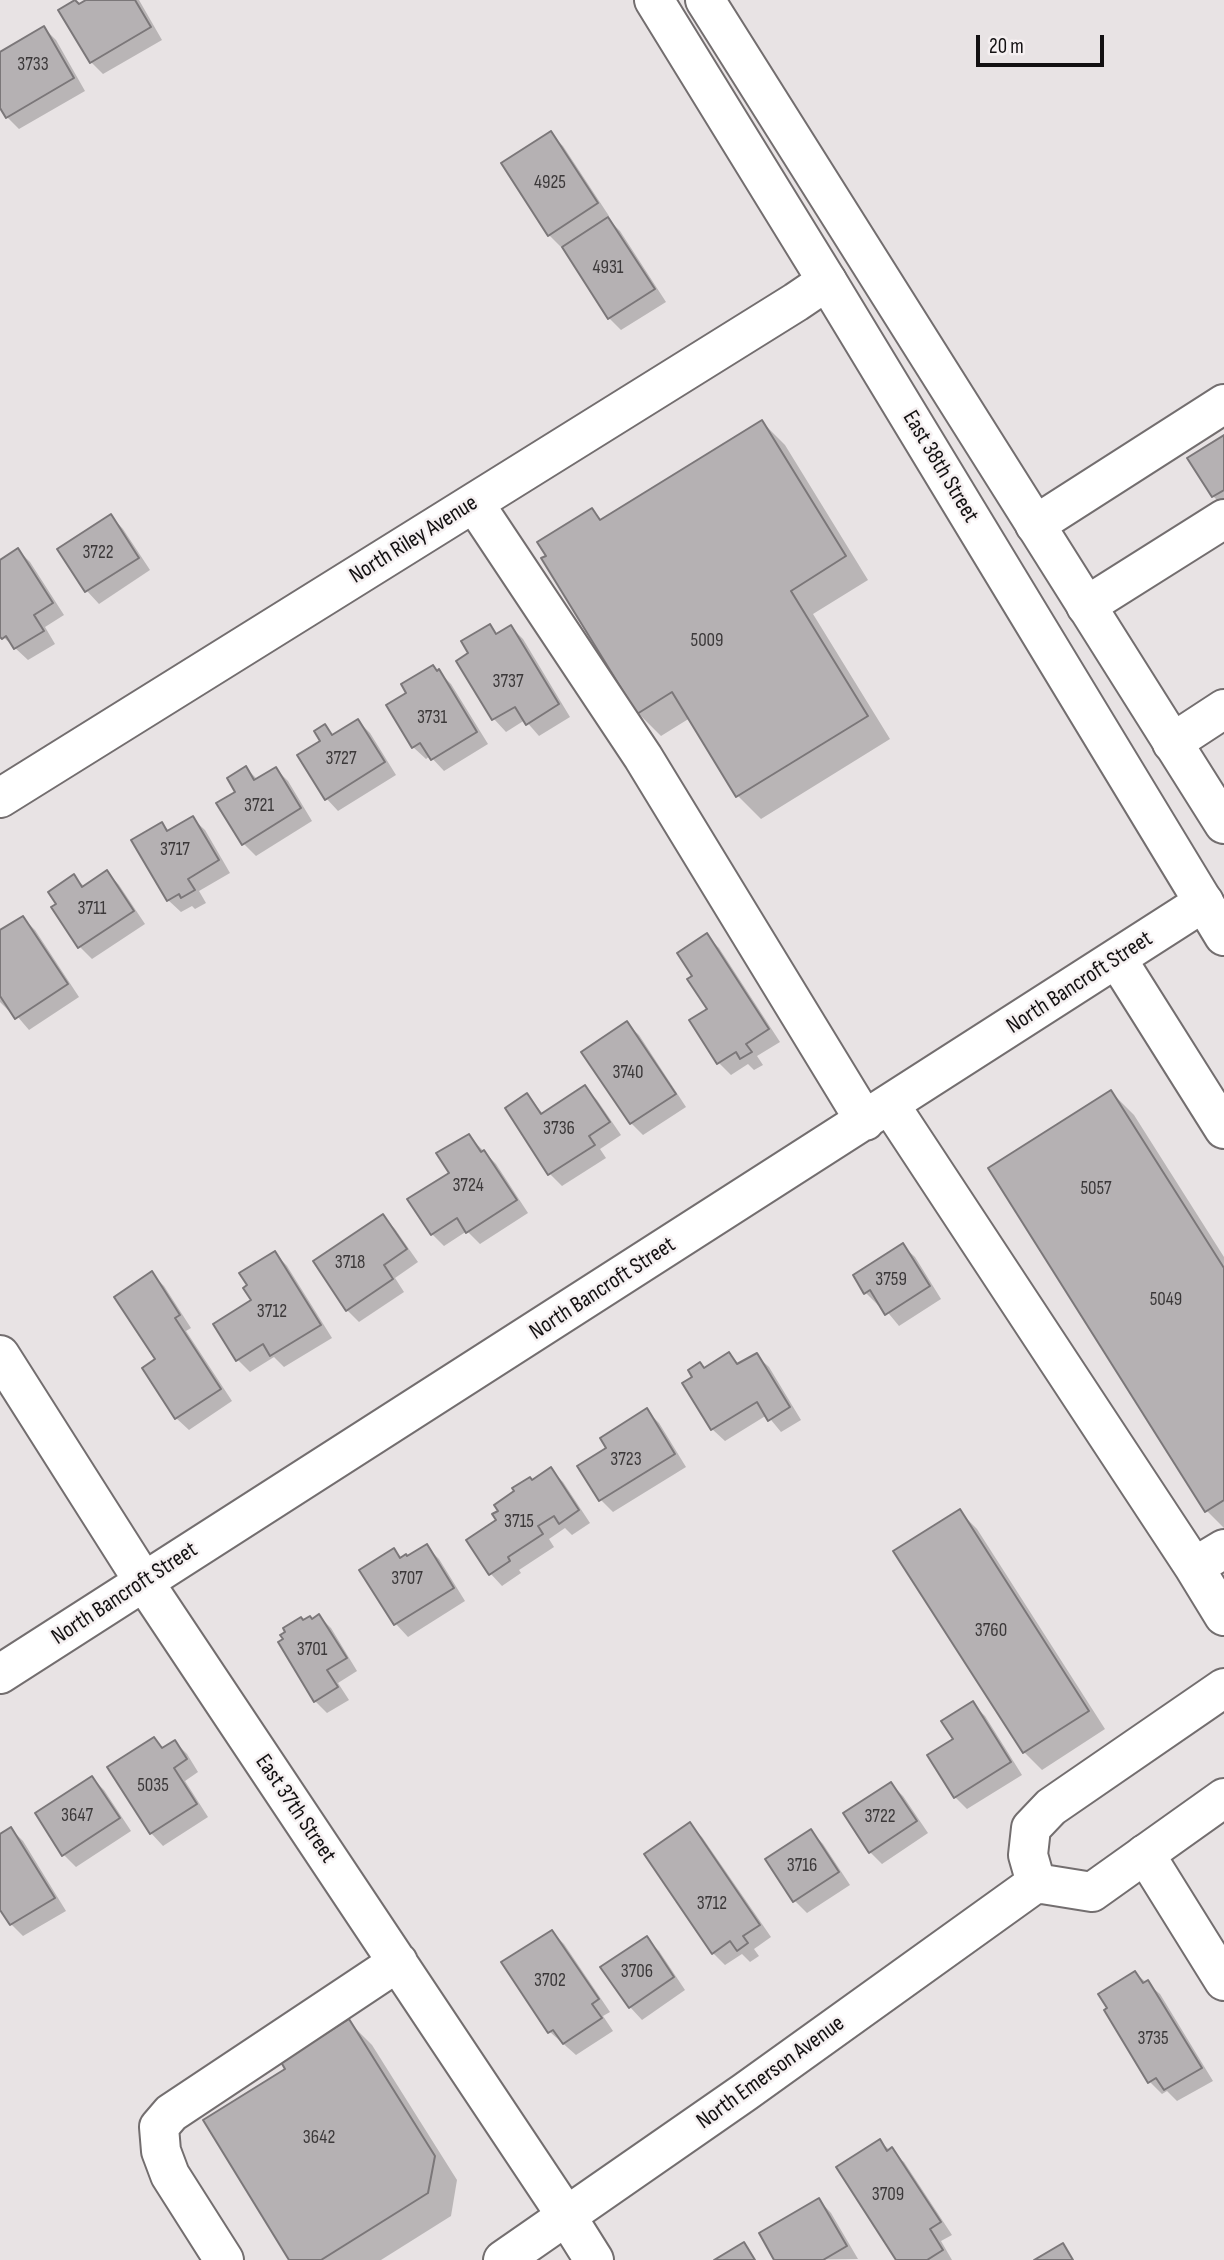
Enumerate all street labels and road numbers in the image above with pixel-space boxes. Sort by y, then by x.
street label: East 38th Street [896,406,984,528]
street label: North Riley Avenue [345,490,483,590]
street label: North Bancroft Street [1002,926,1158,1040]
street label: North Bancroft Street [525,1232,681,1346]
street label: North Bancroft Street [47,1537,203,1651]
street label: East 37th Street [249,1749,341,1869]
street label: North Emerson Avenue [692,2010,850,2136]

